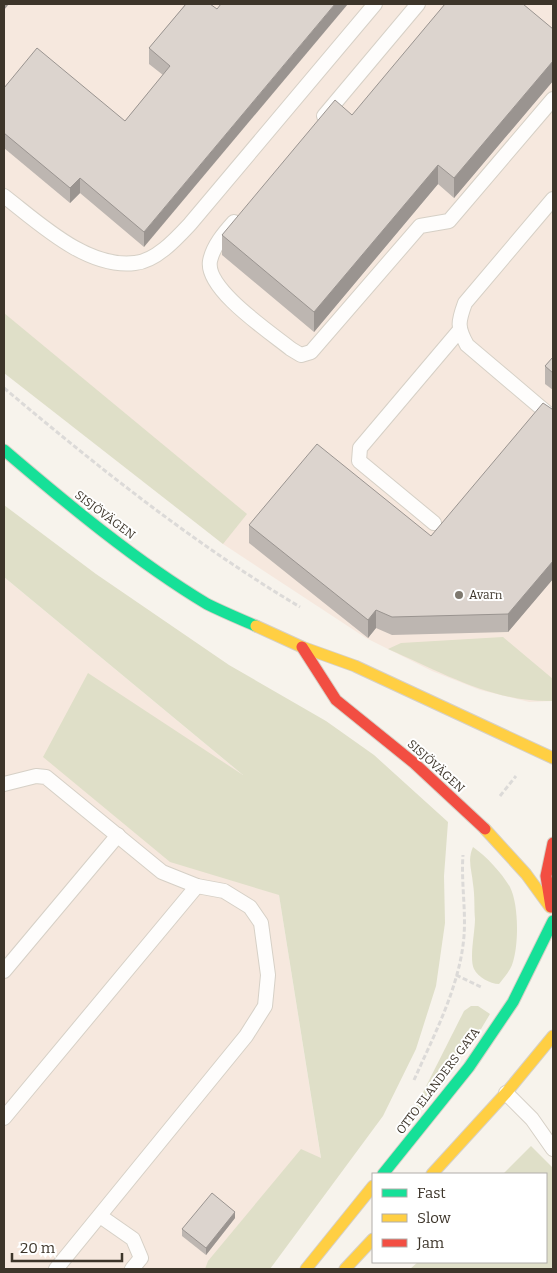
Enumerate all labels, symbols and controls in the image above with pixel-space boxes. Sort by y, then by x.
street label: SISJÖVÄGEN [72,487,139,542]
place label: Avarn [469,588,503,602]
marker: Avarn [453,589,465,601]
street label: SISJÖVÄGEN [405,736,468,796]
street label: OTTO ELANDERS GATA [393,1025,483,1137]
legend [372,1173,547,1263]
text: Fast [417,1184,446,1202]
text: Slow [417,1209,452,1227]
scale bar [12,1230,122,1262]
text: Jam [416,1234,445,1252]
text: 20 m [20,1239,56,1257]

